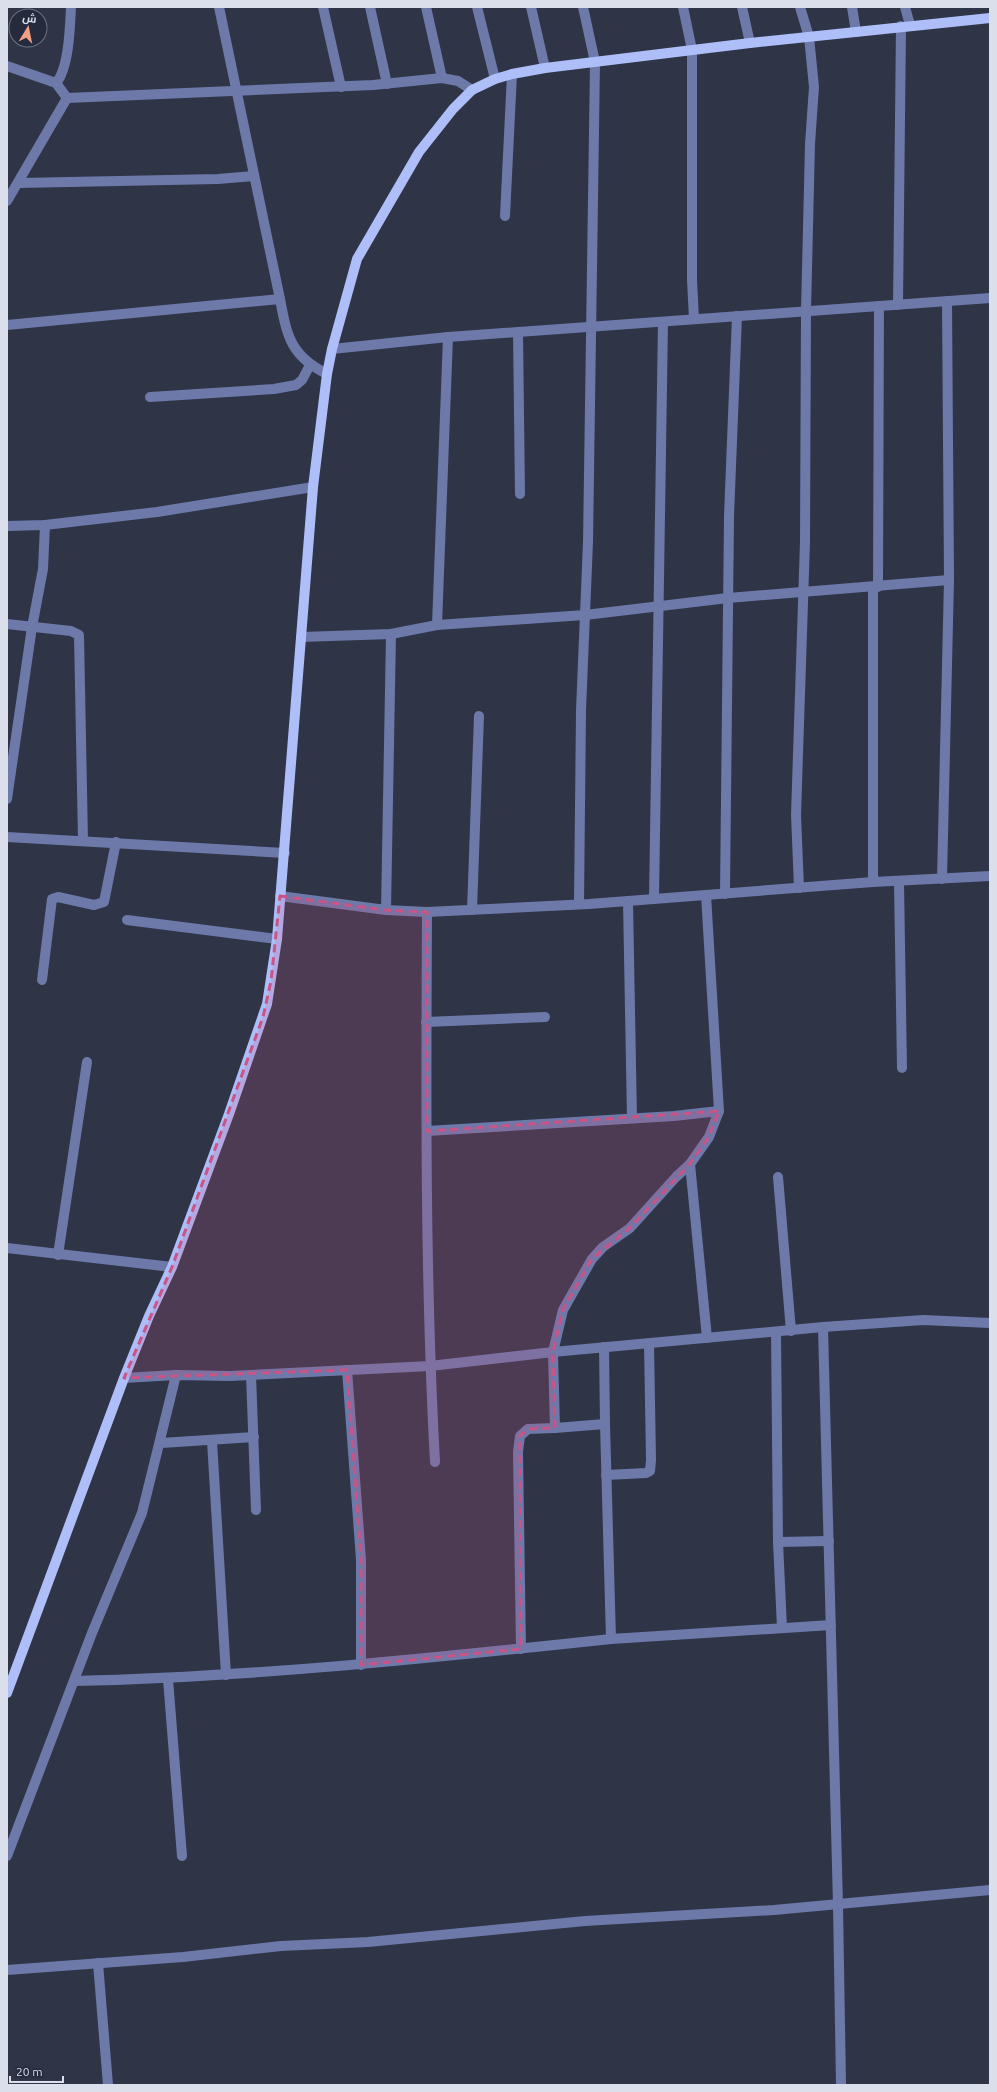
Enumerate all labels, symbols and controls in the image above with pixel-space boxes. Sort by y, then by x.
north arrow [8,8,48,48]
text: ش [22,11,38,26]
scale bar [10,2058,63,2084]
text: 20 m [16,2065,43,2078]

